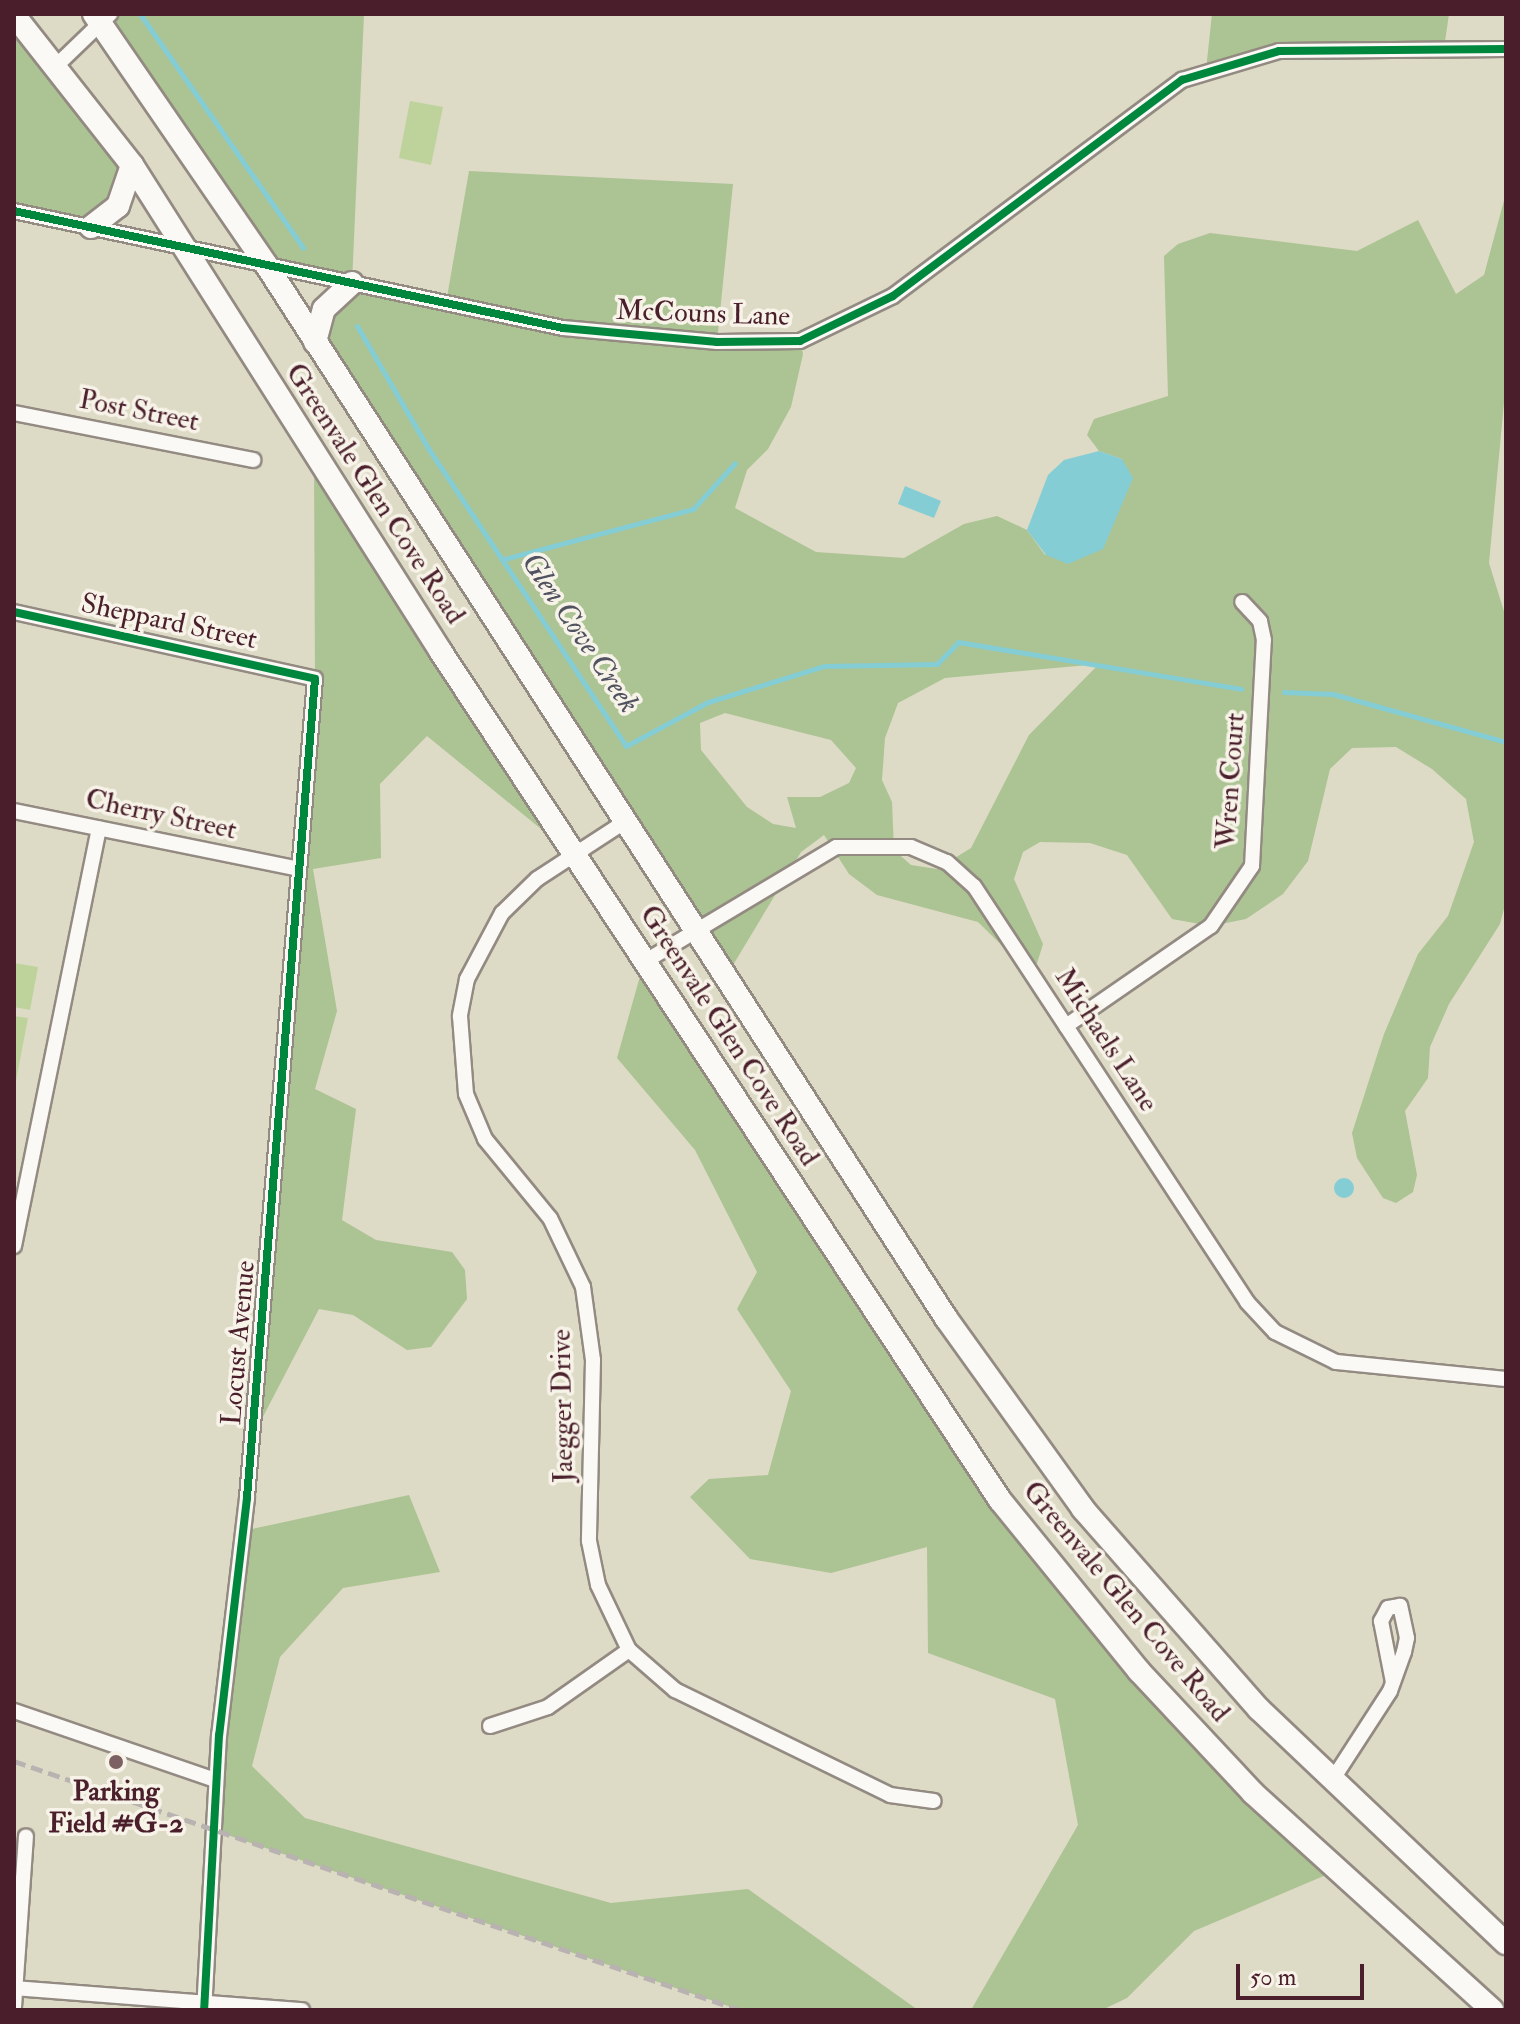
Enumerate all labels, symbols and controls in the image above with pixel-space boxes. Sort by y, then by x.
street label: McCouns Lane [615,294,791,334]
street label: Greenvale Glen Cove Road [278,357,472,631]
street label: Post Street [76,383,202,439]
water label: Glen Cove Creek [513,546,647,720]
street label: Sheppard Street [78,587,260,657]
street label: Wren Court [1209,712,1253,850]
street label: Cherry Street [82,783,240,847]
street label: Greenvale Glen Cove Road [632,899,826,1173]
street label: Michaels Lane [1047,962,1165,1118]
street label: Locust Avenue [215,1259,263,1427]
street label: Jaegger Drive [545,1329,581,1483]
street label: Greenvale Glen Cove Road [1015,1475,1237,1729]
marker: Parking Field #G-2 [107,1753,125,1771]
place label: Parking Field #G-2 [49,1775,183,1841]
scale bar [1240,1948,1368,1998]
text: 50 m [1250,1962,1296,1993]

